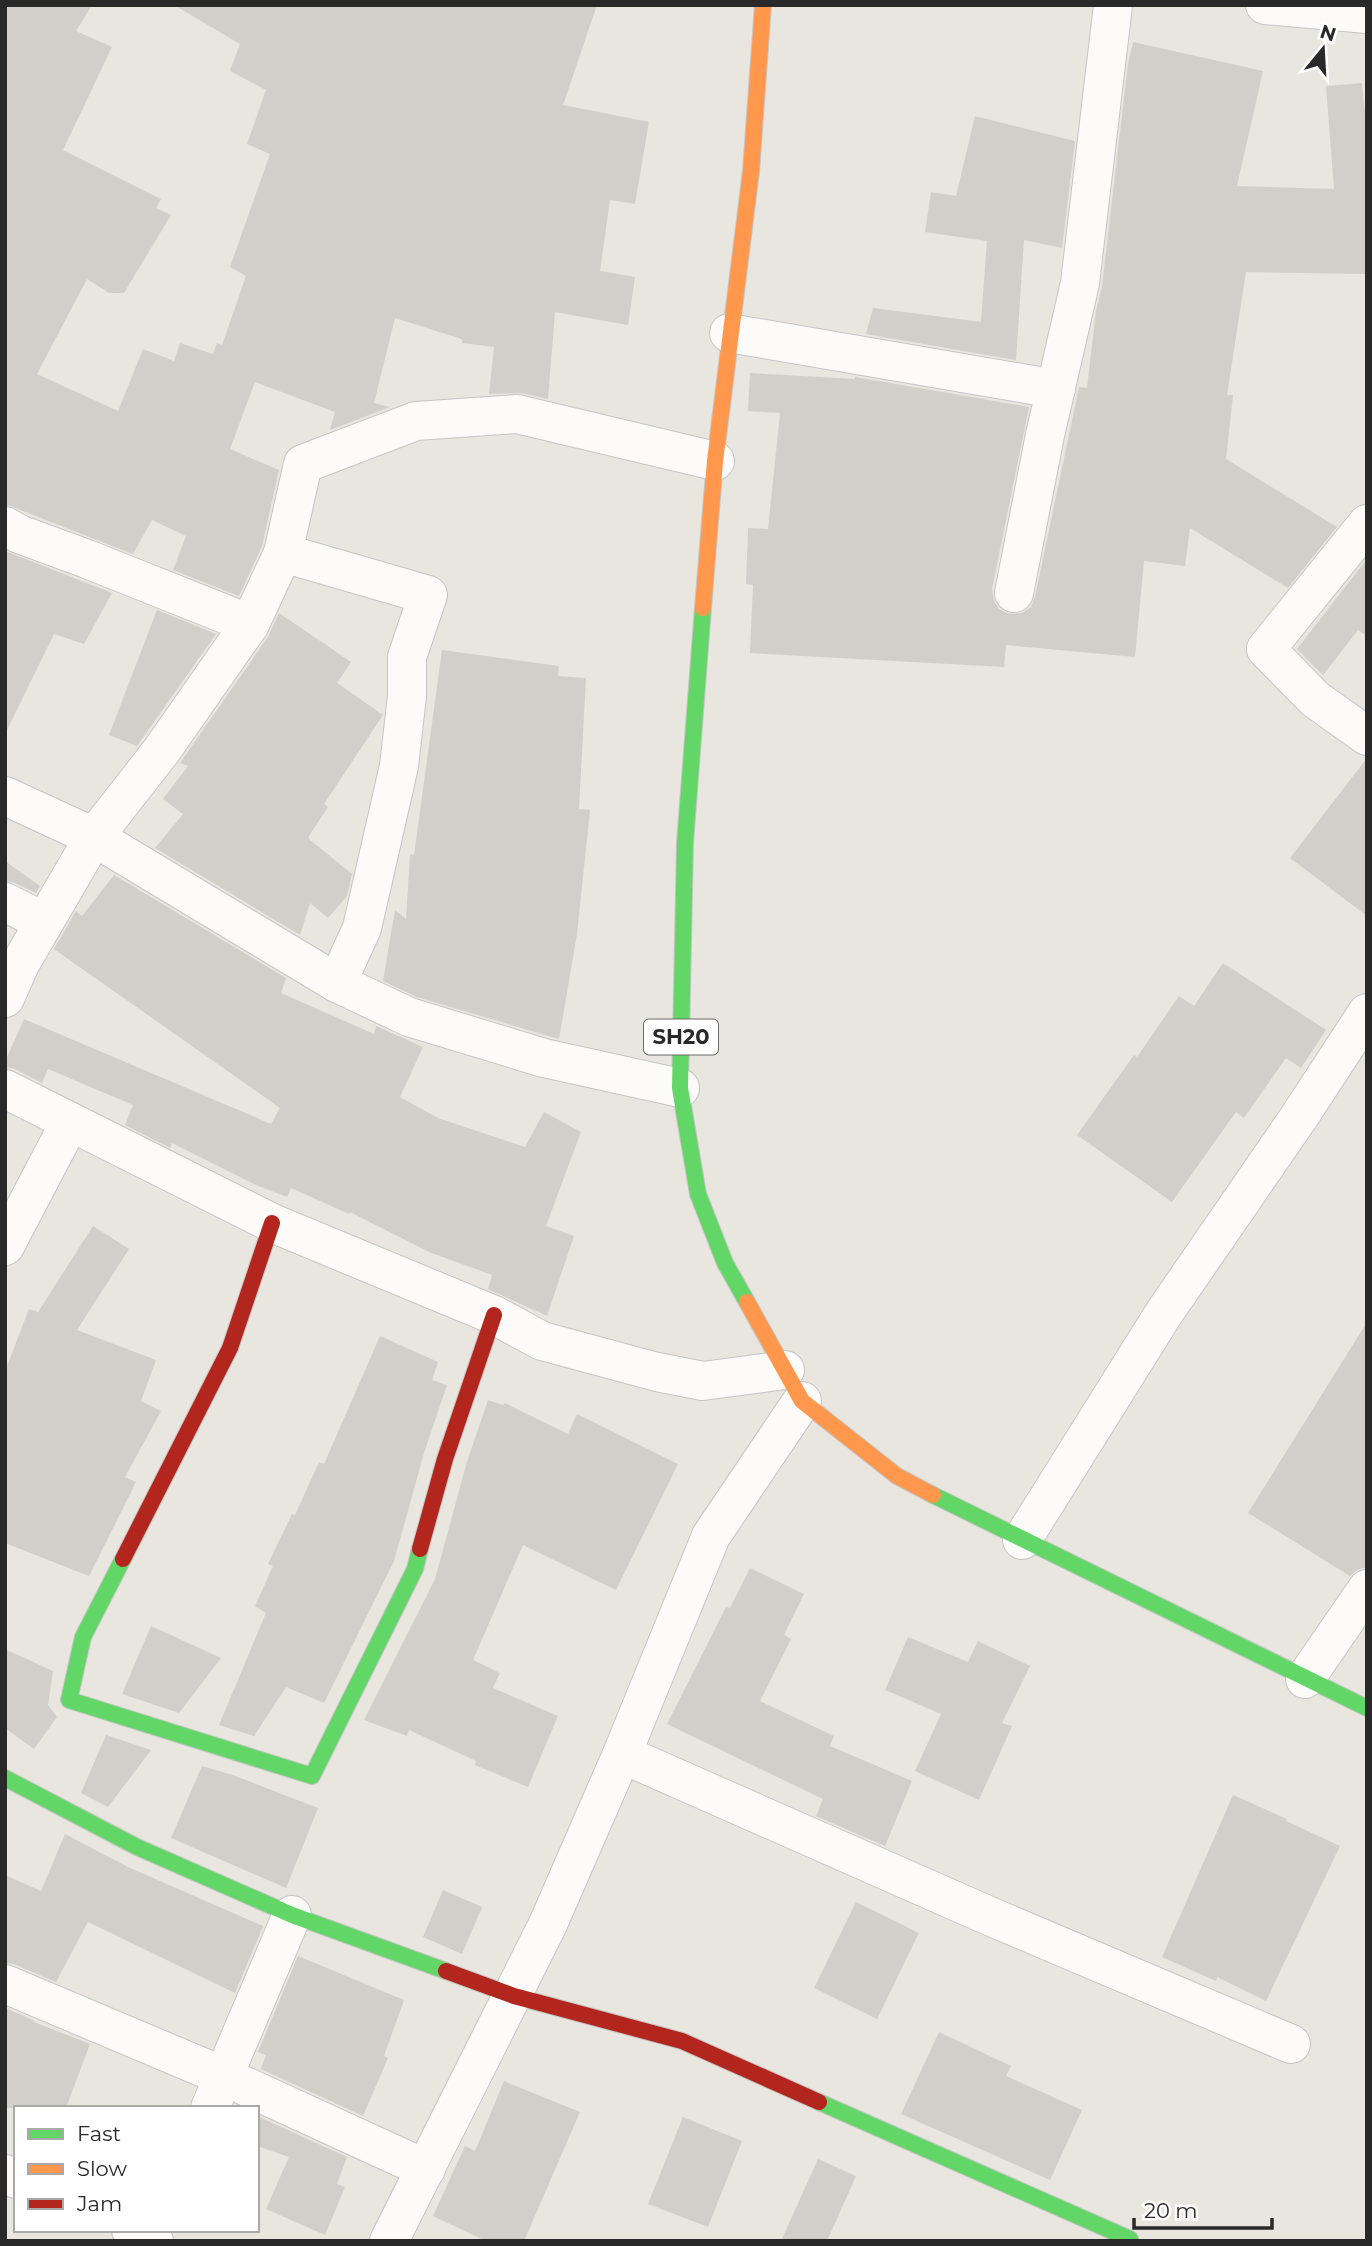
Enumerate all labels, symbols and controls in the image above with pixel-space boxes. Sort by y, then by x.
north arrow [1288,14,1358,84]
text: N [1317,20,1339,47]
road number: SH20 [644,1020,718,1054]
legend [14,2106,259,2232]
text: Fast [77,2121,121,2146]
text: Slow [77,2156,127,2181]
scale bar [1134,2186,1272,2230]
text: Jam [76,2191,122,2216]
text: 20 m [1144,2198,1198,2223]

